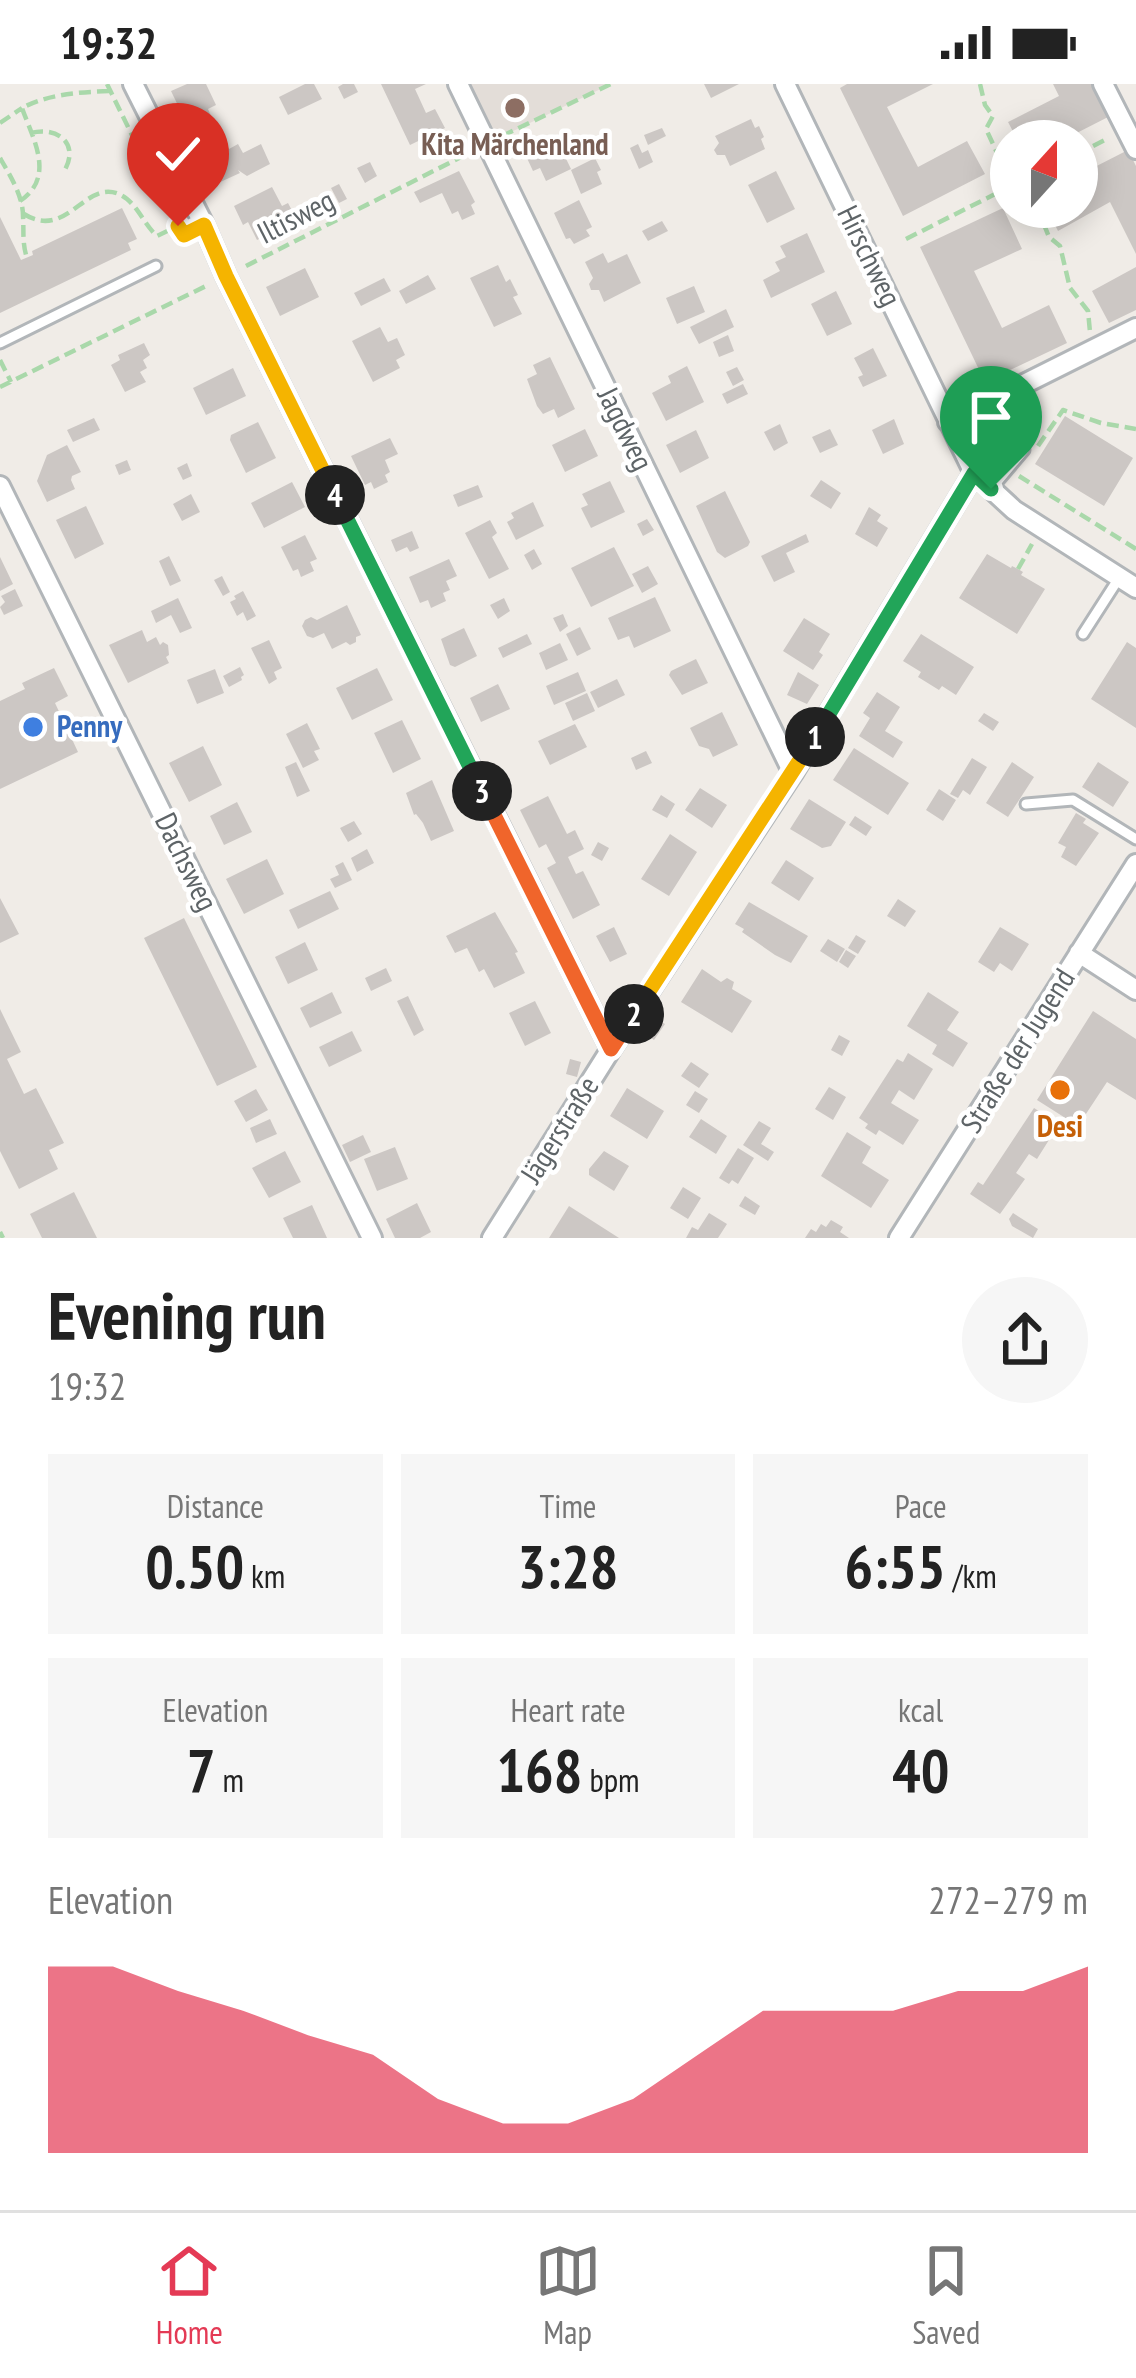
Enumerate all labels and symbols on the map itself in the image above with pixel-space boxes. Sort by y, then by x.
marker: Kita Märchenland [502,95,528,121]
pin [127,103,229,226]
north arrow [990,120,1098,228]
place label: Kita Märchenland [421,124,609,163]
street label: Iltisweg [250,180,340,252]
street label: Hirschweg [829,199,911,312]
pin [940,366,1042,489]
street label: Jagdweg [589,379,663,476]
pin: 4 [305,465,365,525]
place label: Penny [57,706,123,745]
pin: 1 [785,707,845,767]
marker: Penny [20,714,46,740]
pin: 3 [452,761,512,821]
street label: Dachsweg [147,806,228,917]
street label: Straße der Jugend [951,961,1083,1140]
pin: 2 [604,984,664,1044]
street label: Jägerstraße [510,1069,607,1191]
marker: Desi [1047,1077,1073,1103]
place label: Desi [1037,1106,1083,1145]

